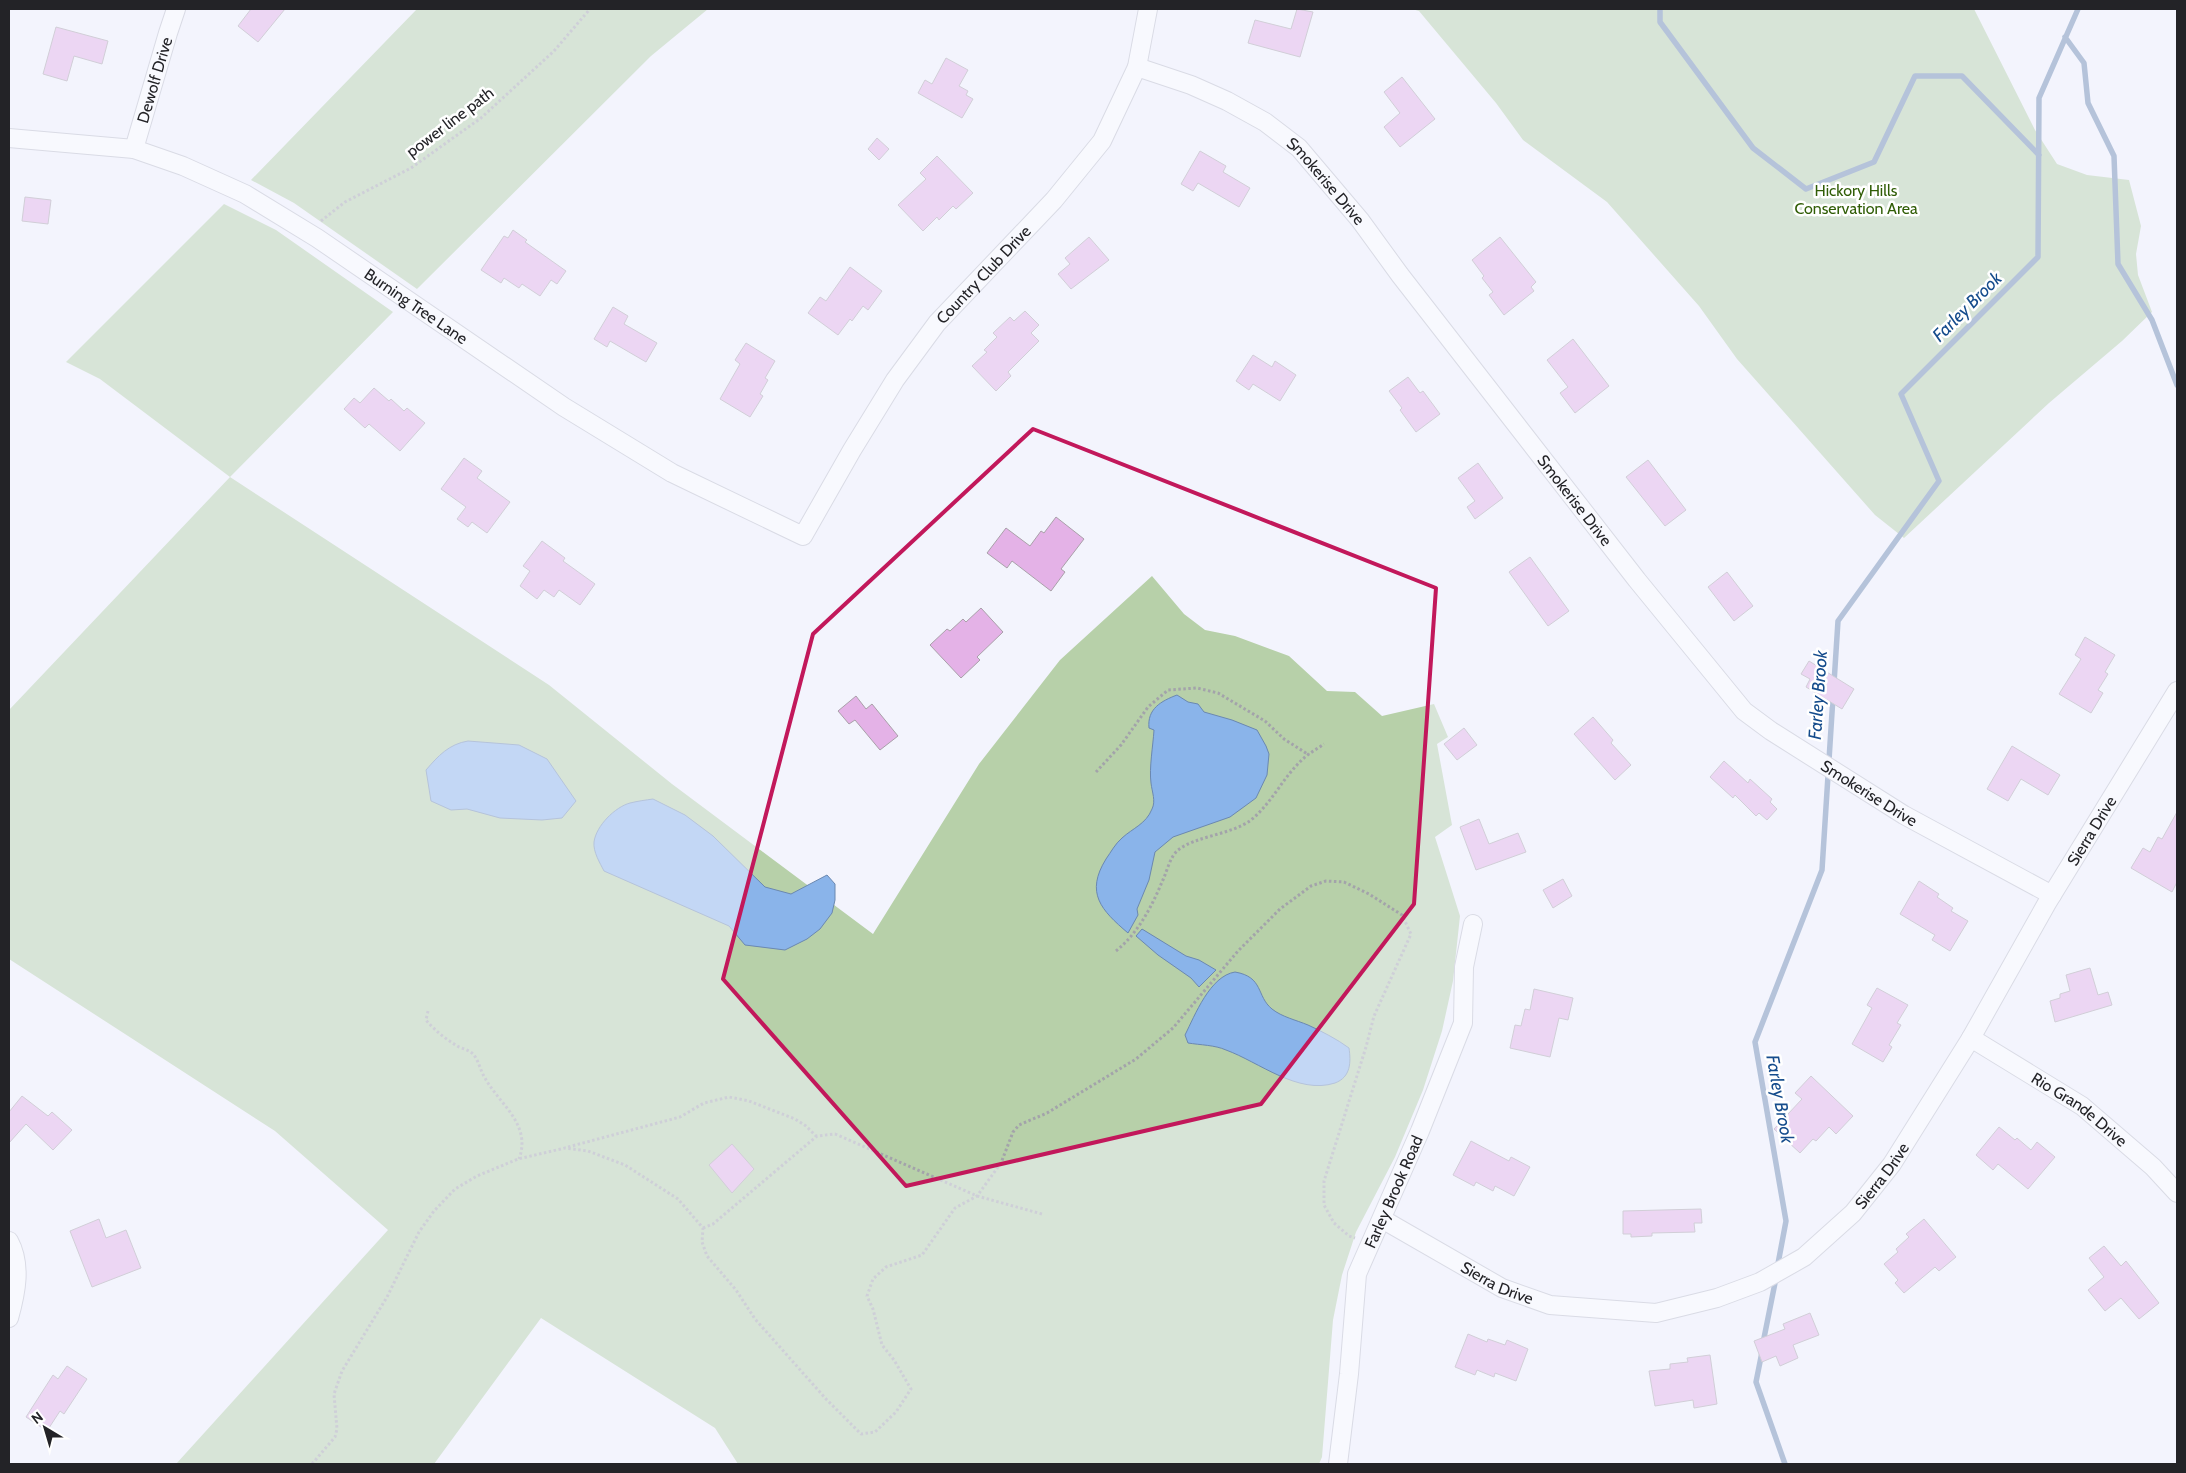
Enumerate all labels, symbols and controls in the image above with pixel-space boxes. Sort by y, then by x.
street label: Dewolf Drive [133,35,176,125]
street label: power line path [403,83,497,161]
street label: Smokerise Drive [1283,133,1369,228]
park label: Hickory Hills Conservation Area [1794,181,1918,218]
street label: Country Club Drive [932,221,1034,327]
street label: Burning Tree Lane [361,264,471,348]
water label: Farley Brook [1928,267,2007,346]
street label: Smokerise Drive [1534,451,1616,549]
water label: Farley Brook [1804,648,1832,740]
street label: Smokerise Drive [1818,756,1921,830]
street label: Sierra Drive [2063,792,2120,869]
water label: Farley Brook [1761,1053,1799,1146]
street label: Rio Grande Drive [2028,1068,2131,1150]
street label: Farley Brook Road [1360,1132,1426,1251]
street label: Sierra Drive [1851,1139,1913,1213]
street label: Sierra Drive [1458,1257,1536,1308]
north arrow [20,1403,70,1453]
text: N [28,1408,46,1428]

